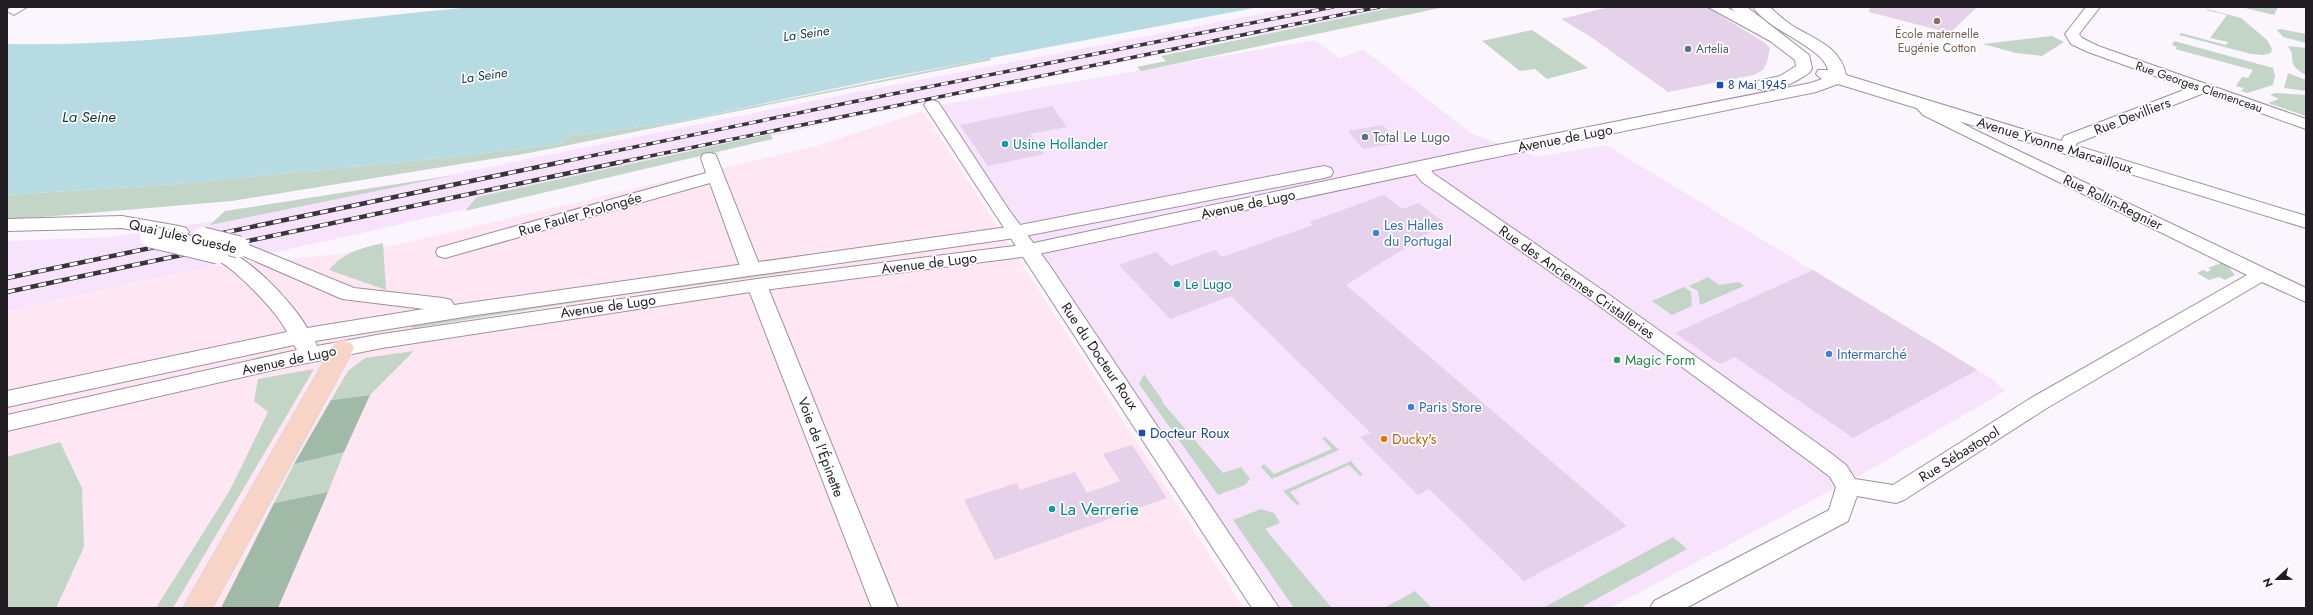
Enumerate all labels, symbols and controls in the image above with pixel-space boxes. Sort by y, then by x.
marker: École maternelle Eugénie Cotton [1932,16,1942,26]
water label: La Seine [782,21,831,46]
place label: École maternelle Eugénie Cotton [1895,25,1979,57]
place label: Artelia [1696,40,1729,58]
marker: Artelia [1683,44,1693,54]
street label: Rue Georges Clemenceau [2133,57,2265,117]
water label: La Seine [460,63,509,88]
place label: 8 Mai 1945 [1728,76,1787,94]
marker: 8 Mai 1945 [1715,80,1725,90]
street label: Rue Devilliers [2091,92,2174,140]
water label: La Seine [62,106,116,128]
street label: Avenue Yvonne Marcailloux [1975,112,2135,178]
street label: Avenue de Lugo [1516,119,1614,157]
place label: Total Le Lugo [1373,127,1450,147]
marker: Total Le Lugo [1360,132,1370,142]
place label: Usine Hollander [1013,134,1108,154]
marker: Usine Hollander [1000,139,1010,149]
street label: Rue Rollin-Regnier [2060,169,2166,235]
street label: Avenue de Lugo [1199,184,1297,224]
street label: Rue Fauler Prolongée [516,187,644,241]
street label: Quai Jules Guesde [127,214,239,258]
place label: Les Halles du Portugal [1384,215,1452,251]
street label: Rue des Anciennes Cristalleries [1495,220,1659,344]
marker: Les Halles du Portugal [1371,228,1381,238]
street label: Avenue de Lugo [880,247,978,279]
place label: Le Lugo [1185,274,1232,294]
marker: Le Lugo [1172,279,1182,289]
street label: Avenue de Lugo [559,289,657,323]
street label: Rue du Docteur Roux [1057,298,1143,414]
street label: Avenue de Lugo [240,340,338,380]
place label: Intermarché [1837,344,1907,364]
marker: Intermarché [1824,349,1834,359]
place label: Magic Form [1625,350,1696,370]
marker: Magic Form [1612,355,1622,365]
street label: Voie de l'Épinette [793,394,849,500]
place label: Paris Store [1419,397,1482,417]
marker: Paris Store [1406,402,1416,412]
street label: Rue Sébastopol [1915,421,2003,487]
place label: Docteur Roux [1150,423,1230,443]
marker: Docteur Roux [1137,428,1147,438]
place label: Ducky's [1392,429,1437,449]
marker: Ducky's [1379,434,1389,444]
place label: La Verrerie [1060,497,1139,521]
marker: La Verrerie [1047,504,1057,514]
north arrow [2257,559,2297,599]
text: N [2259,576,2277,590]

